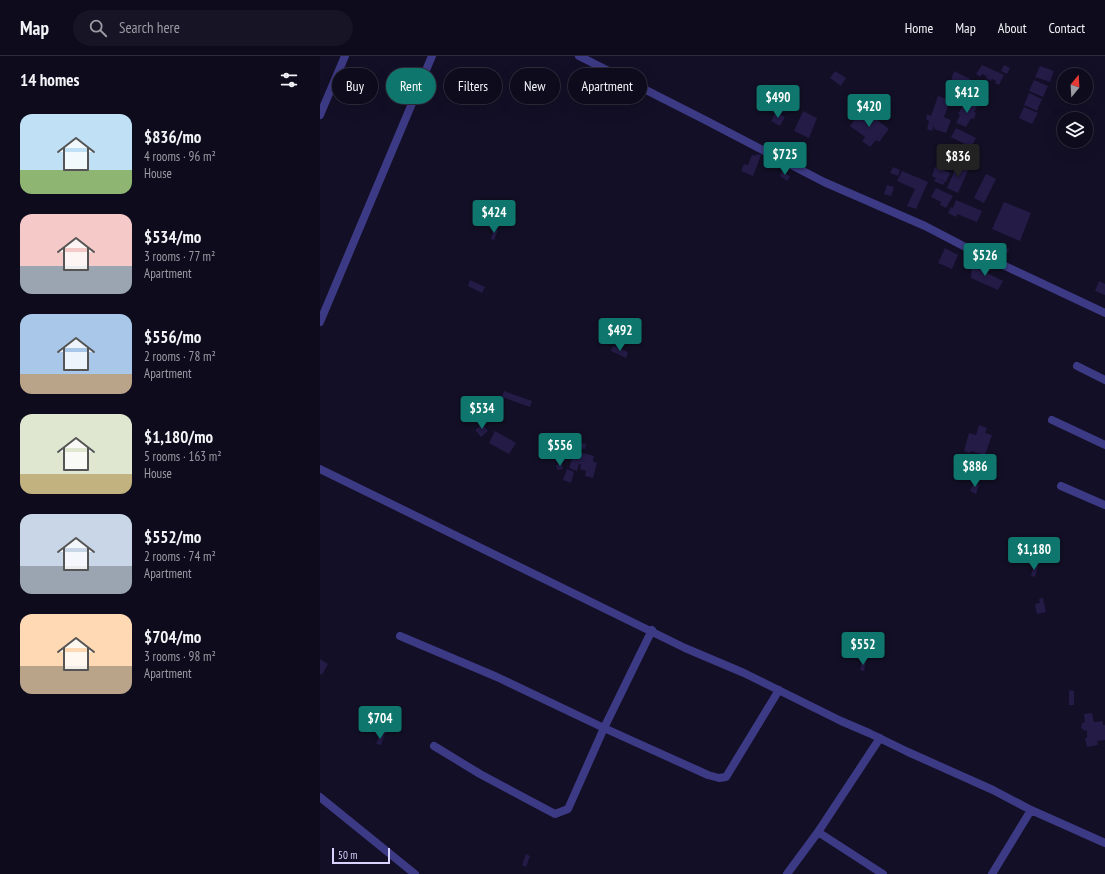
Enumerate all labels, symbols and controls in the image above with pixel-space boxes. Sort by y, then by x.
search box [73,10,353,46]
text: Map [20,16,49,40]
icon: search [87,17,109,39]
text: Search here [119,18,180,37]
text: Home [905,19,933,37]
text: Map [955,19,976,37]
text: About [998,19,1027,37]
text: Contact [1049,19,1085,37]
chip: Buy [332,68,378,104]
chip: Rent [386,68,436,104]
chip: Filters [444,68,502,104]
chip: New [510,68,560,104]
chip: Apartment [568,68,647,104]
north arrow [1057,68,1093,104]
map controls [1057,68,1093,148]
text: 14 homes [20,69,79,91]
icon: filters [278,69,300,91]
pin: $412 [943,80,991,114]
text: $412 [955,84,979,101]
pin: $490 [754,85,802,119]
text: $490 [766,89,790,106]
pin: $420 [845,94,893,128]
text: $420 [857,98,881,115]
button: layers [1057,112,1093,148]
text: $836/mo [144,126,201,148]
icon: home [52,130,100,178]
pin: $725 [761,142,809,176]
pin: $836 [934,144,982,178]
text: $725 [773,146,797,163]
text: 4 rooms · 96 m² [144,148,216,165]
text: $836 [946,148,970,165]
text: House [144,165,172,182]
pin: $424 [470,200,518,234]
text: $424 [482,204,506,221]
text: $534/mo [144,226,201,248]
icon: home [52,230,100,278]
pin: $526 [961,243,1009,277]
text: $526 [973,247,997,264]
text: 3 rooms · 77 m² [144,248,215,265]
text: Apartment [144,265,192,282]
pin: $492 [596,318,644,352]
text: $492 [608,322,632,339]
text: $556/mo [144,326,201,348]
icon: home [52,330,100,378]
text: 2 rooms · 78 m² [144,348,216,365]
text: Apartment [144,365,192,382]
pin: $534 [458,396,506,430]
text: $534 [470,400,494,417]
text: $1,180/mo [144,426,213,448]
icon: home [52,430,100,478]
pin: $556 [536,433,584,467]
text: $556 [548,437,572,454]
text: 5 rooms · 163 m² [144,448,222,465]
pin: $886 [951,454,999,488]
text: $886 [963,458,987,475]
text: House [144,465,172,482]
text: $552/mo [144,526,201,548]
icon: home [52,530,100,578]
pin: $1,180 [1001,537,1067,571]
text: $1,180 [1017,541,1051,558]
text: 2 rooms · 74 m² [144,548,216,565]
text: Apartment [144,565,192,582]
text: $704/mo [144,626,201,648]
icon: home [52,630,100,678]
pin: $552 [839,632,887,666]
text: $552 [851,636,875,653]
text: 3 rooms · 98 m² [144,648,216,665]
text: Apartment [144,665,192,682]
pin: $704 [356,706,404,740]
text: $704 [368,710,392,727]
scale bar [332,846,390,865]
text: 50 m [338,848,357,862]

